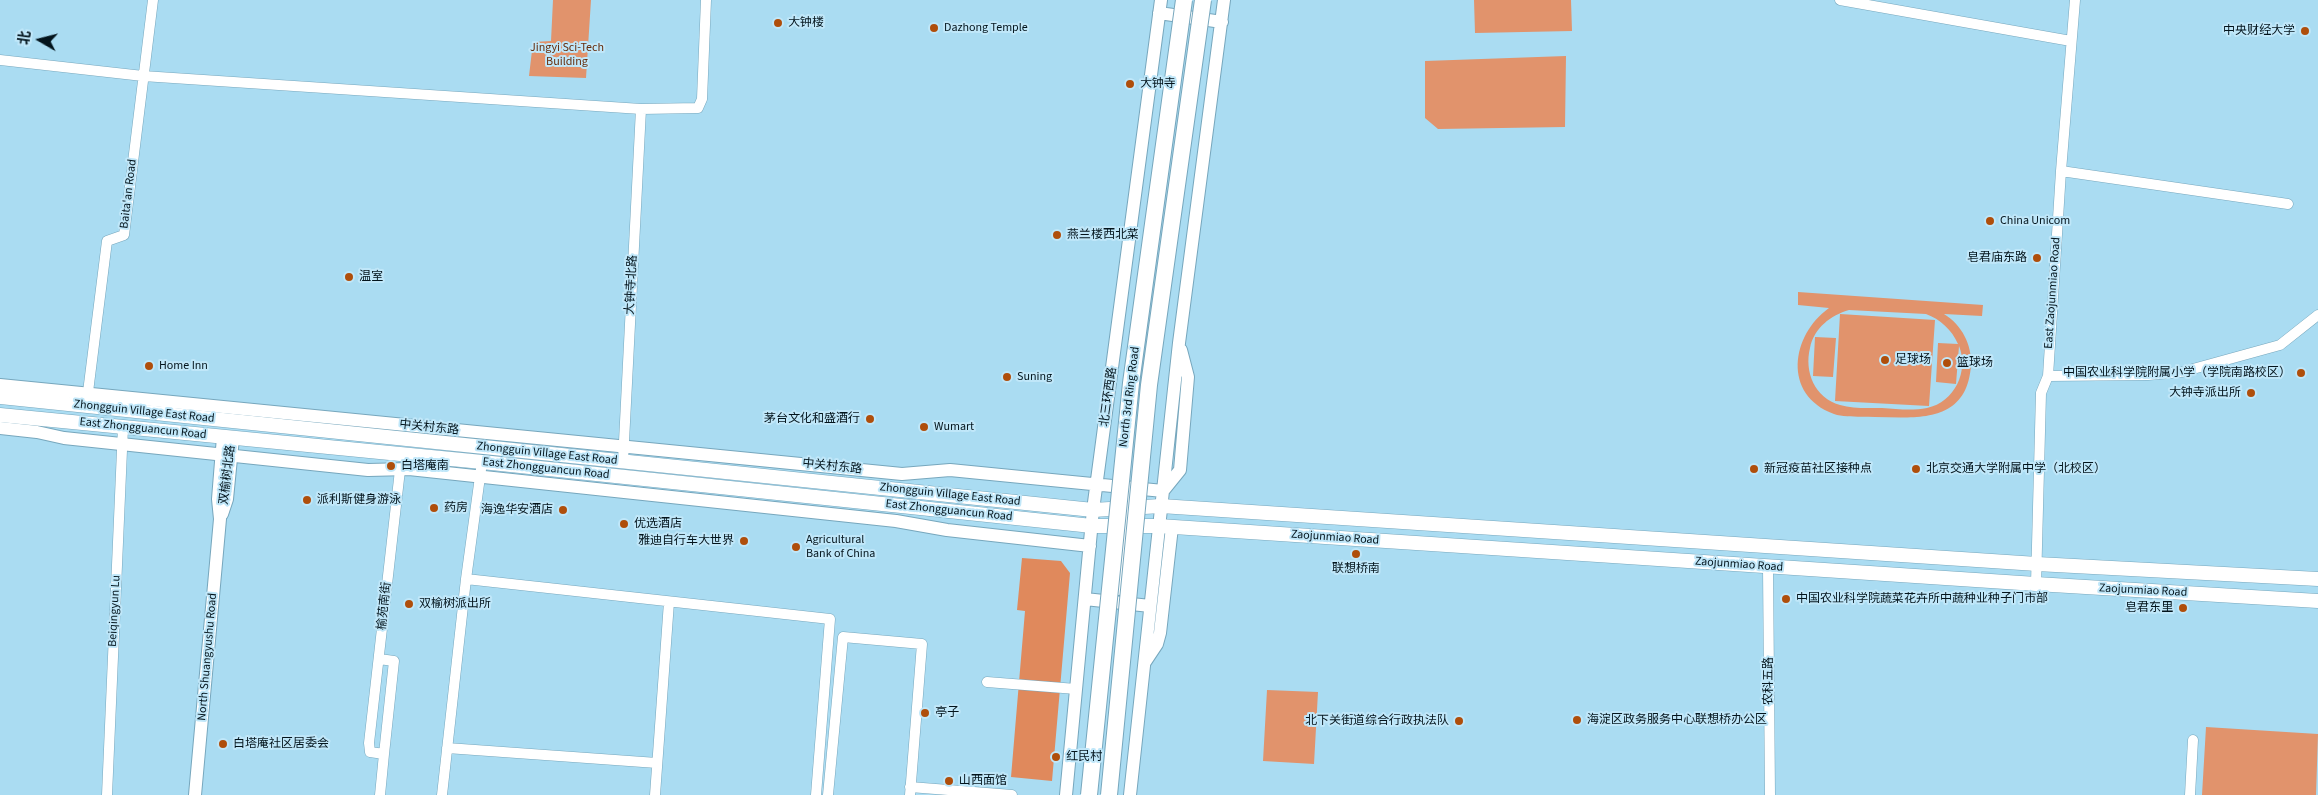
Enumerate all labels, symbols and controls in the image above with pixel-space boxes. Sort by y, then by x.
north arrow [15,15,65,65]
place label: 大钟楼 [788,16,824,30]
marker: 大钟楼 [772,17,784,29]
place label: Dazhong Temple [944,21,1028,35]
marker: Dazhong Temple [928,22,940,34]
place label: 中央财经大学 [2223,24,2295,38]
marker: 中央财经大学 [2299,25,2311,37]
text: 北 [14,30,36,46]
park label: Jingyi Sci-Tech Building [530,41,604,69]
place label: 大钟寺 [1140,77,1176,91]
marker: 大钟寺 [1124,78,1136,90]
street label: Baita'an Road [118,159,140,229]
place label: China Unicom [2000,214,2070,228]
marker: China Unicom [1984,215,1996,227]
place label: 燕兰楼西北菜 [1067,228,1139,242]
marker: 燕兰楼西北菜 [1051,229,1063,241]
street label: East Zaojunmiao Road [2042,237,2064,349]
place label: 皂君庙东路 [1967,251,2027,265]
marker: 皂君庙东路 [2031,252,2043,264]
street label: 大钟寺北路 [623,255,641,315]
place label: 温室 [359,270,383,284]
marker: 温室 [343,271,355,283]
street label: North 3rd Ring Road [1117,346,1143,448]
place label: 足球场 [1895,353,1931,367]
marker: 足球场 [1879,354,1891,366]
place label: 篮球场 [1957,356,1993,370]
marker: 篮球场 [1941,357,1953,369]
place label: Home Inn [159,359,208,373]
marker: Home Inn [143,360,155,372]
street label: 北三环西路 [1098,366,1120,428]
place label: 中国农业科学院附属小学（学院南路校区） [2063,366,2291,380]
marker: 中国农业科学院附属小学（学院南路校区） [2295,367,2307,379]
place label: Suning [1017,370,1052,384]
marker: Suning [1001,371,1013,383]
place label: 大钟寺派出所 [2169,386,2241,400]
marker: 大钟寺派出所 [2245,387,2257,399]
street label: Zhongguin Village East Road [73,397,215,427]
place label: 茅台文化和盛酒行 [764,412,860,426]
marker: 茅台文化和盛酒行 [864,413,876,425]
street label: East Zhongguancun Road [79,415,207,443]
street label: 中关村东路 [398,418,460,438]
place label: Wumart [934,420,974,434]
marker: Wumart [918,421,930,433]
street label: Zhongguin Village East Road [476,439,618,469]
street label: 双榆树北路 [217,444,239,506]
street label: East Zhongguancun Road [482,455,610,483]
street label: 中关村东路 [801,457,863,477]
place label: 白塔庵南 [401,459,449,473]
marker: 白塔庵南 [385,460,397,472]
place label: 新冠疫苗社区接种点 [1764,462,1872,476]
place label: 北京交通大学附属中学（北校区） [1926,462,2106,476]
marker: 新冠疫苗社区接种点 [1748,463,1760,475]
marker: 北京交通大学附属中学（北校区） [1910,463,1922,475]
street label: Zhongguin Village East Road [879,480,1021,510]
place label: 派利斯健身游泳 [317,493,401,507]
marker: 派利斯健身游泳 [301,494,313,506]
street label: East Zhongguancun Road [885,497,1013,525]
place label: 药房 [444,501,468,515]
marker: 药房 [428,502,440,514]
place label: 海逸华安酒店 [481,503,553,517]
marker: 海逸华安酒店 [557,504,569,516]
place label: 优选酒店 [634,517,682,531]
marker: 优选酒店 [618,518,630,530]
street label: Zaojunmiao Road [1290,528,1380,548]
place label: Agricultural Bank of China [806,533,875,561]
place label: 雅迪自行车大世界 [638,534,734,548]
marker: 雅迪自行车大世界 [738,535,750,547]
marker: Agricultural Bank of China [790,541,802,553]
marker: 联想桥南 [1350,548,1362,560]
street label: Zaojunmiao Road [1694,555,1784,575]
place label: 联想桥南 [1332,562,1380,576]
street label: Beiqingyun Lu [106,575,124,647]
street label: 榆苑南街 [375,581,395,631]
street label: Zaojunmiao Road [2098,581,2188,601]
place label: 中国农业科学院蔬菜花卉所中蔬种业种子门市部 [1796,592,2048,606]
street label: North Shuangyushu Road [195,593,221,721]
marker: 中国农业科学院蔬菜花卉所中蔬种业种子门市部 [1780,593,1792,605]
place label: 双榆树派出所 [419,597,491,611]
marker: 双榆树派出所 [403,598,415,610]
place label: 皂君东里 [2125,601,2173,615]
marker: 皂君东里 [2177,602,2189,614]
street label: 农科五路 [1762,657,1776,705]
place label: 亭子 [935,706,959,720]
marker: 亭子 [919,707,931,719]
place label: 海淀区政务服务中心联想桥办公区 [1587,713,1767,727]
place label: 北下关街道综合行政执法队 [1305,714,1449,728]
marker: 海淀区政务服务中心联想桥办公区 [1571,714,1583,726]
marker: 北下关街道综合行政执法队 [1453,715,1465,727]
place label: 白塔庵社区居委会 [233,737,329,751]
marker: 白塔庵社区居委会 [217,738,229,750]
place label: 红民村 [1066,750,1102,764]
marker: 红民村 [1050,751,1062,763]
place label: 山西面馆 [959,774,1007,788]
marker: 山西面馆 [943,775,955,787]

